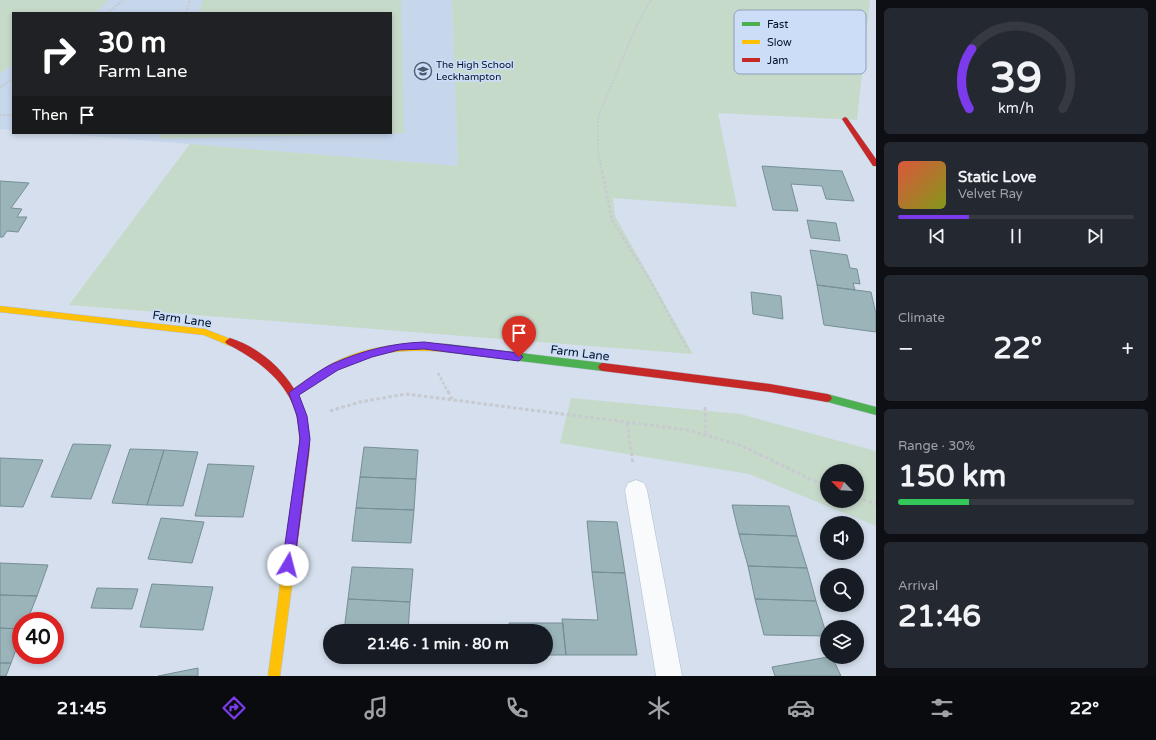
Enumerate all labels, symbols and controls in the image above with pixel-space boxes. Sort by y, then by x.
legend [734,10,866,74]
text: Fast [767,18,788,31]
text: 30 m [98,26,166,60]
icon: right [32,28,84,80]
text: Slow [767,36,792,49]
text: Jam [767,54,788,67]
text: 39 [990,54,1042,104]
place label: The High School Leckhampton [436,59,514,83]
text: Farm Lane [98,60,187,82]
school or university icon: The High School Leckhampton [413,61,433,81]
text: km/h [998,99,1034,116]
icon: arrive [76,104,98,126]
text: Then [32,106,68,124]
text: Static Love [958,168,1036,186]
text: Velvet Ray [958,186,1023,202]
icon: previous [926,225,948,247]
icon: pause [1005,225,1027,247]
icon: next [1084,225,1106,247]
street label: Farm Lane [152,308,213,330]
text: Climate [898,310,945,326]
pin [502,316,536,357]
icon: arrive [508,322,530,344]
text: 22° [993,330,1042,367]
text: − [898,336,914,362]
text: + [1122,336,1134,362]
street label: Farm Lane [550,342,611,364]
text: Range · 30% [898,438,975,454]
text: 150 km [898,458,1006,495]
north arrow [820,464,864,508]
map controls [820,464,864,664]
button: sound [820,516,864,560]
position arrow [267,544,309,586]
button: search [820,568,864,612]
text: Arrival [898,578,938,594]
text: 21:46 [898,598,981,635]
speed limit sign: 40 [12,612,64,664]
button: layers [820,620,864,664]
text: 21:46 · 1 min · 80 m [367,635,509,653]
icon: directions [220,694,248,722]
icon: music [362,694,390,722]
icon: phone [503,694,531,722]
icon: climate [645,694,673,722]
icon: car [787,694,815,722]
icon: filters [928,694,956,722]
text: 21:45 [57,697,107,719]
text: 22° [1070,697,1099,719]

